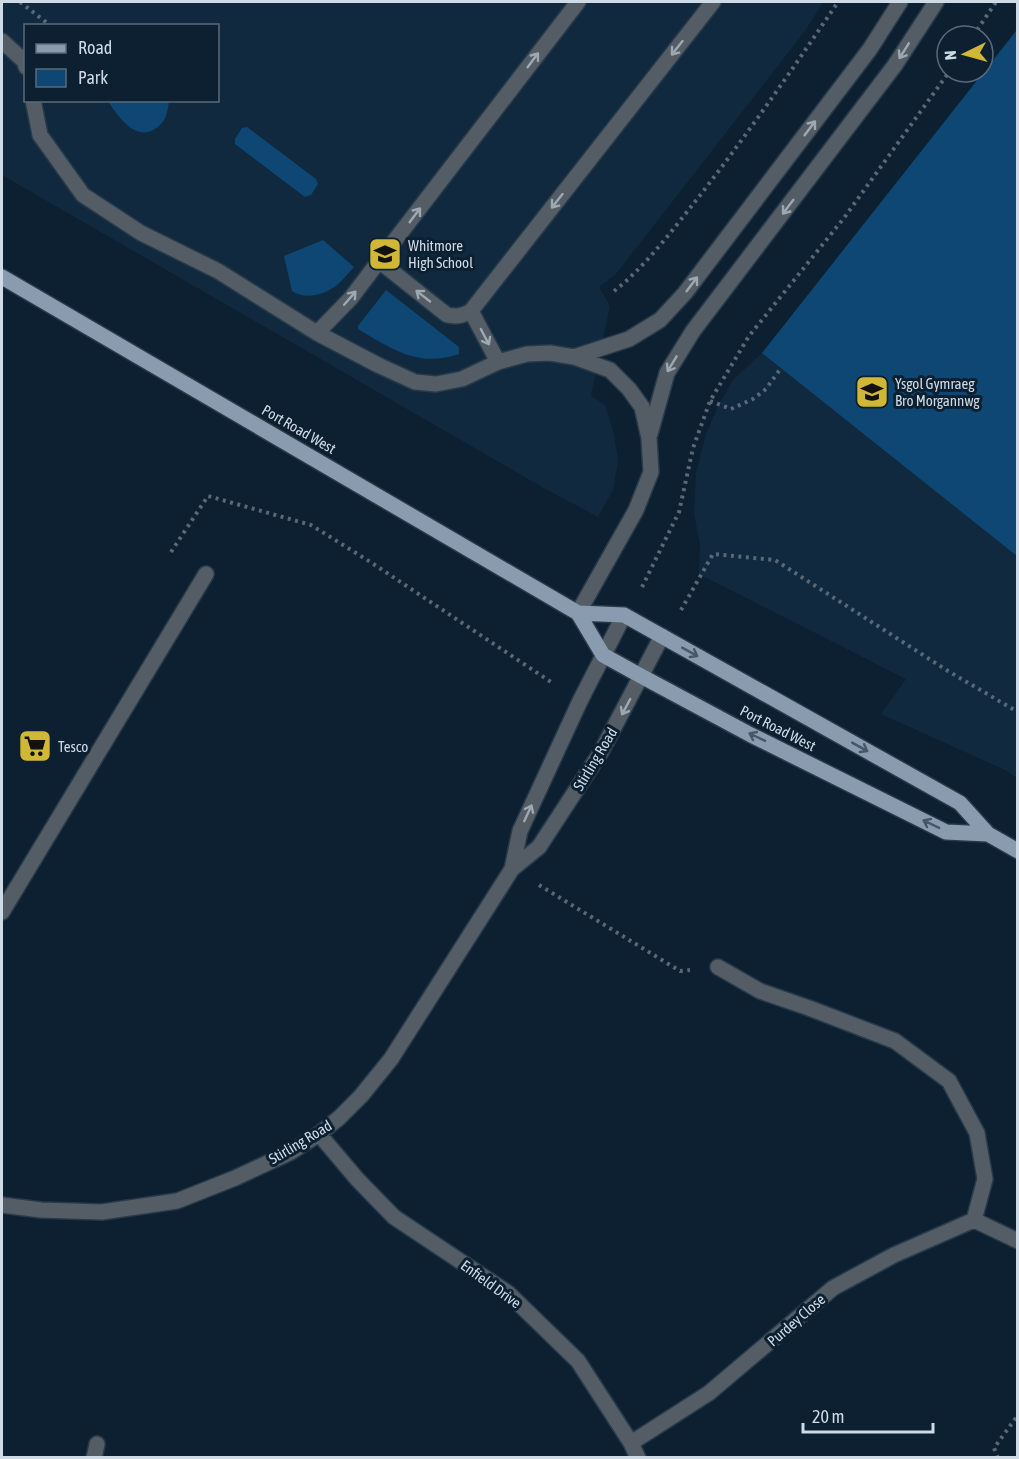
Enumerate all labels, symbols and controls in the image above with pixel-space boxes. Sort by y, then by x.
legend [24,24,219,102]
north arrow [935,24,995,84]
text: Road [78,37,112,58]
one-way arrow [670,39,683,55]
one-way arrow [898,42,910,59]
text: N [941,50,959,61]
one-way arrow [527,52,540,68]
text: Park [78,67,108,88]
one-way arrow [803,120,816,136]
one-way arrow [550,193,563,209]
one-way arrow [781,199,794,215]
one-way arrow [408,207,421,223]
school or university icon: Whitmore High School [367,236,403,272]
place label: Whitmore High School [408,237,473,271]
one-way arrow [686,276,698,292]
one-way arrow [416,289,431,303]
one-way arrow [343,291,357,306]
one-way arrow [480,327,491,345]
one-way arrow [666,355,678,372]
school or university icon: Ysgol Gymraeg Bro Morgannwg [854,374,890,410]
place label: Ysgol Gymraeg Bro Morgannwg [895,375,980,409]
street label: Port Road West [259,401,339,457]
one-way arrow [681,646,698,658]
one-way arrow [619,697,631,715]
street label: Port Road West [737,702,819,754]
street label: Stirling Road [570,724,620,794]
supermarket icon: Tesco [17,728,53,764]
one-way arrow [748,731,766,743]
place label: Tesco [58,738,88,755]
one-way arrow [851,741,868,753]
one-way arrow [522,805,534,823]
one-way arrow [923,818,941,830]
street label: Stirling Road [265,1117,335,1167]
street label: Enfield Drive [458,1257,525,1312]
street label: Purdey Close [764,1290,828,1350]
scale bar [803,1396,934,1434]
text: 20 m [812,1406,844,1427]

